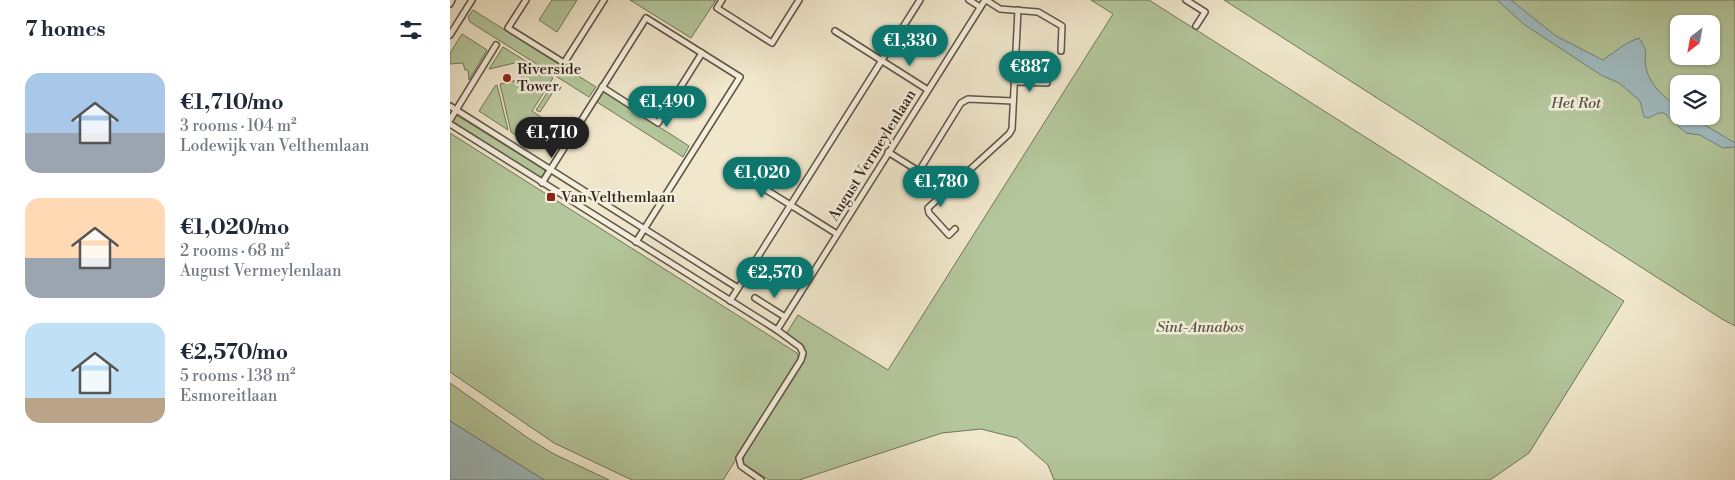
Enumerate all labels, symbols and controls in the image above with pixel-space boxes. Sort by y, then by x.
north arrow [1670,15,1720,65]
map controls [1670,15,1720,125]
icon: filters [397,16,425,44]
text: 7 homes [25,17,106,43]
pin: €1,330 [869,24,951,67]
text: €1,330 [883,31,937,51]
pin: €887 [1000,51,1060,93]
text: €887 [1010,57,1050,77]
place label: Riverside Tower [517,60,581,96]
marker: Riverside Tower [501,72,513,84]
button: layers [1670,75,1720,125]
pin: €1,490 [626,86,708,128]
street label: August Vermeylenlaan [824,86,921,225]
text: €1,710/mo [180,90,284,116]
text: €1,490 [639,92,695,112]
icon: home [65,93,125,153]
park label: Het Rot [1550,94,1602,113]
text: 3 rooms · 104 m² [180,116,297,136]
pin: €1,710 [511,116,593,159]
text: €1,710 [526,123,578,143]
text: Lodewijk van Velthemlaan [180,136,369,156]
pin: €1,020 [721,156,803,199]
text: €1,020 [734,163,790,183]
pin: €1,780 [900,166,982,208]
text: €1,780 [914,172,968,192]
place label: Van Velthemlaan [560,188,675,207]
marker: Van Velthemlaan [545,191,557,203]
text: €1,020/mo [180,215,289,241]
icon: home [65,218,125,278]
text: 2 rooms · 68 m² [180,241,290,261]
pin: €2,570 [734,256,816,299]
text: August Vermeylenlaan [180,261,342,281]
text: €2,570 [747,263,803,283]
park label: Sint-Annabos [1156,318,1244,337]
text: €2,570/mo [180,340,288,366]
icon: home [65,343,125,403]
text: 5 rooms · 138 m² [180,366,296,386]
text: Esmoreitlaan [180,386,277,406]

